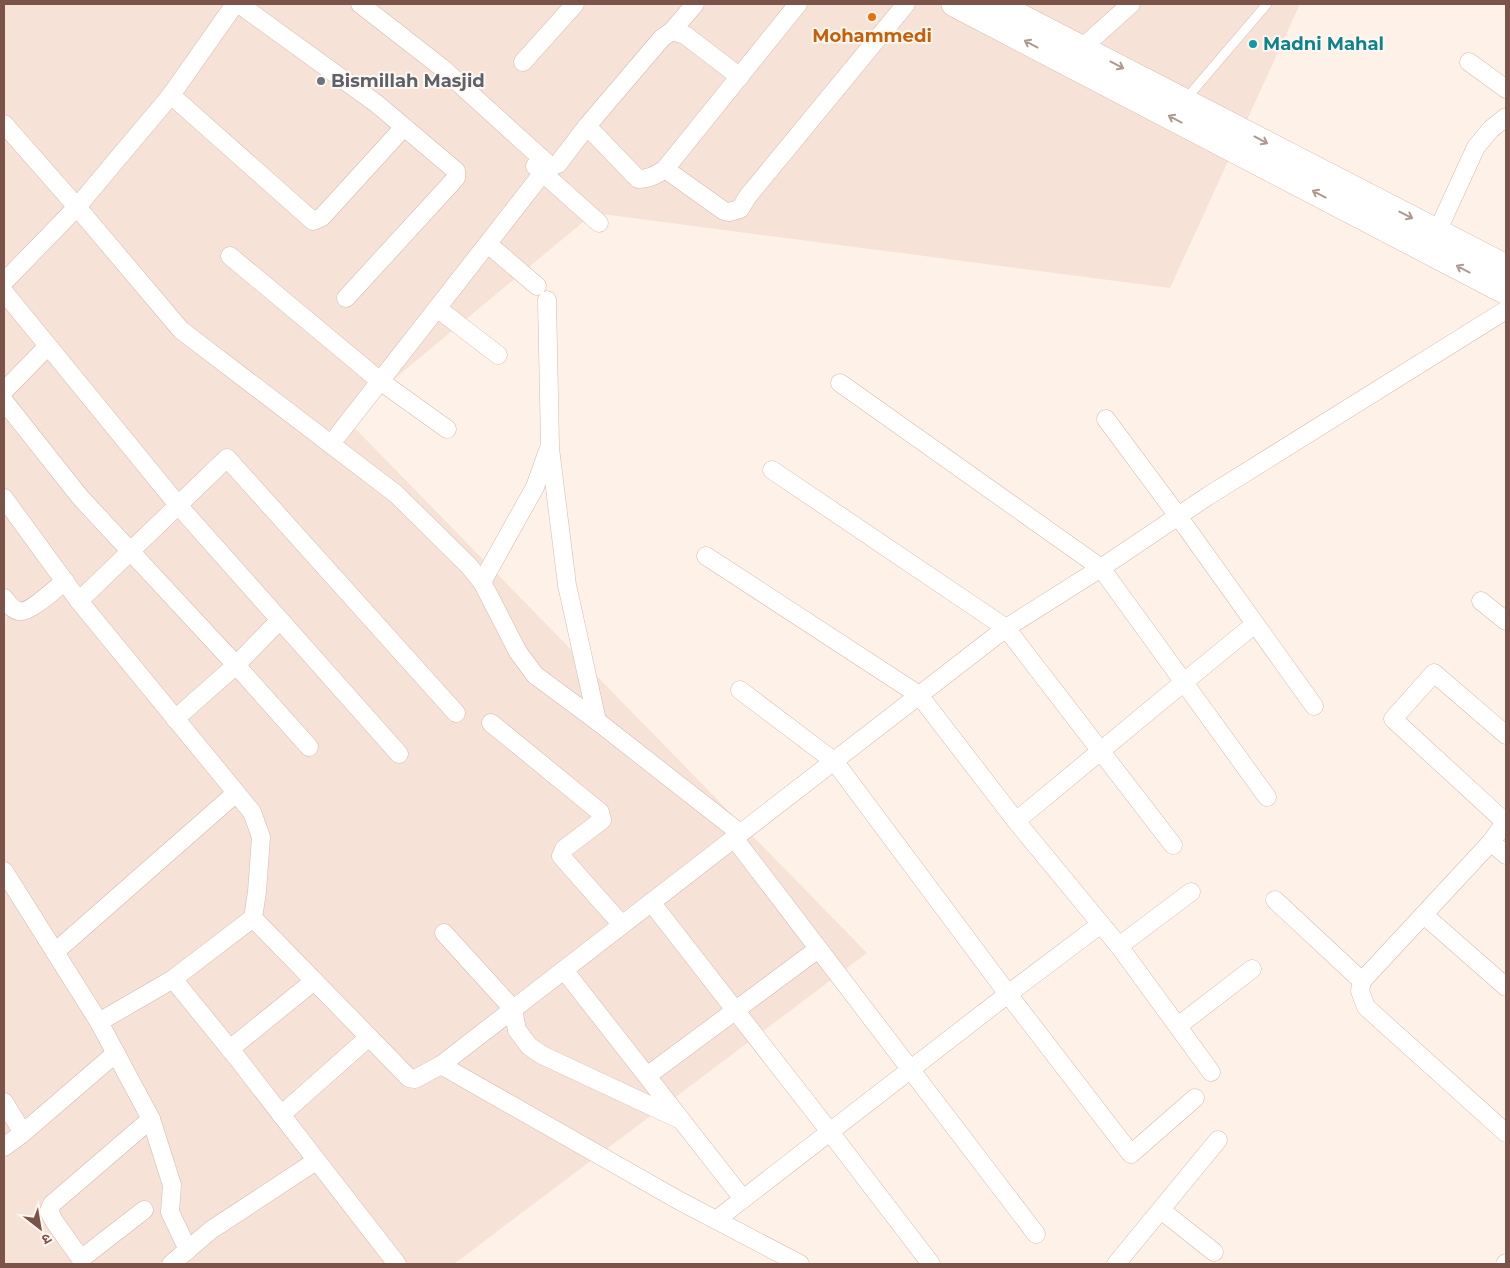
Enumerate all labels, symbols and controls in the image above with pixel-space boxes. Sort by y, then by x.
marker: Mohammedi [866,11,878,23]
place label: Mohammedi [812,25,932,47]
place label: Madni Mahal [1263,33,1384,55]
marker: Madni Mahal [1247,38,1259,50]
one-way arrow [1023,39,1038,49]
one-way arrow [1110,60,1125,70]
place label: Bismillah Masjid [331,70,485,92]
marker: Bismillah Masjid [315,75,327,87]
one-way arrow [1168,114,1183,123]
one-way arrow [1254,135,1269,145]
one-way arrow [1312,189,1327,198]
one-way arrow [1398,210,1413,220]
one-way arrow [1456,264,1471,273]
north arrow [15,1203,65,1253]
text: उ [38,1229,55,1249]

